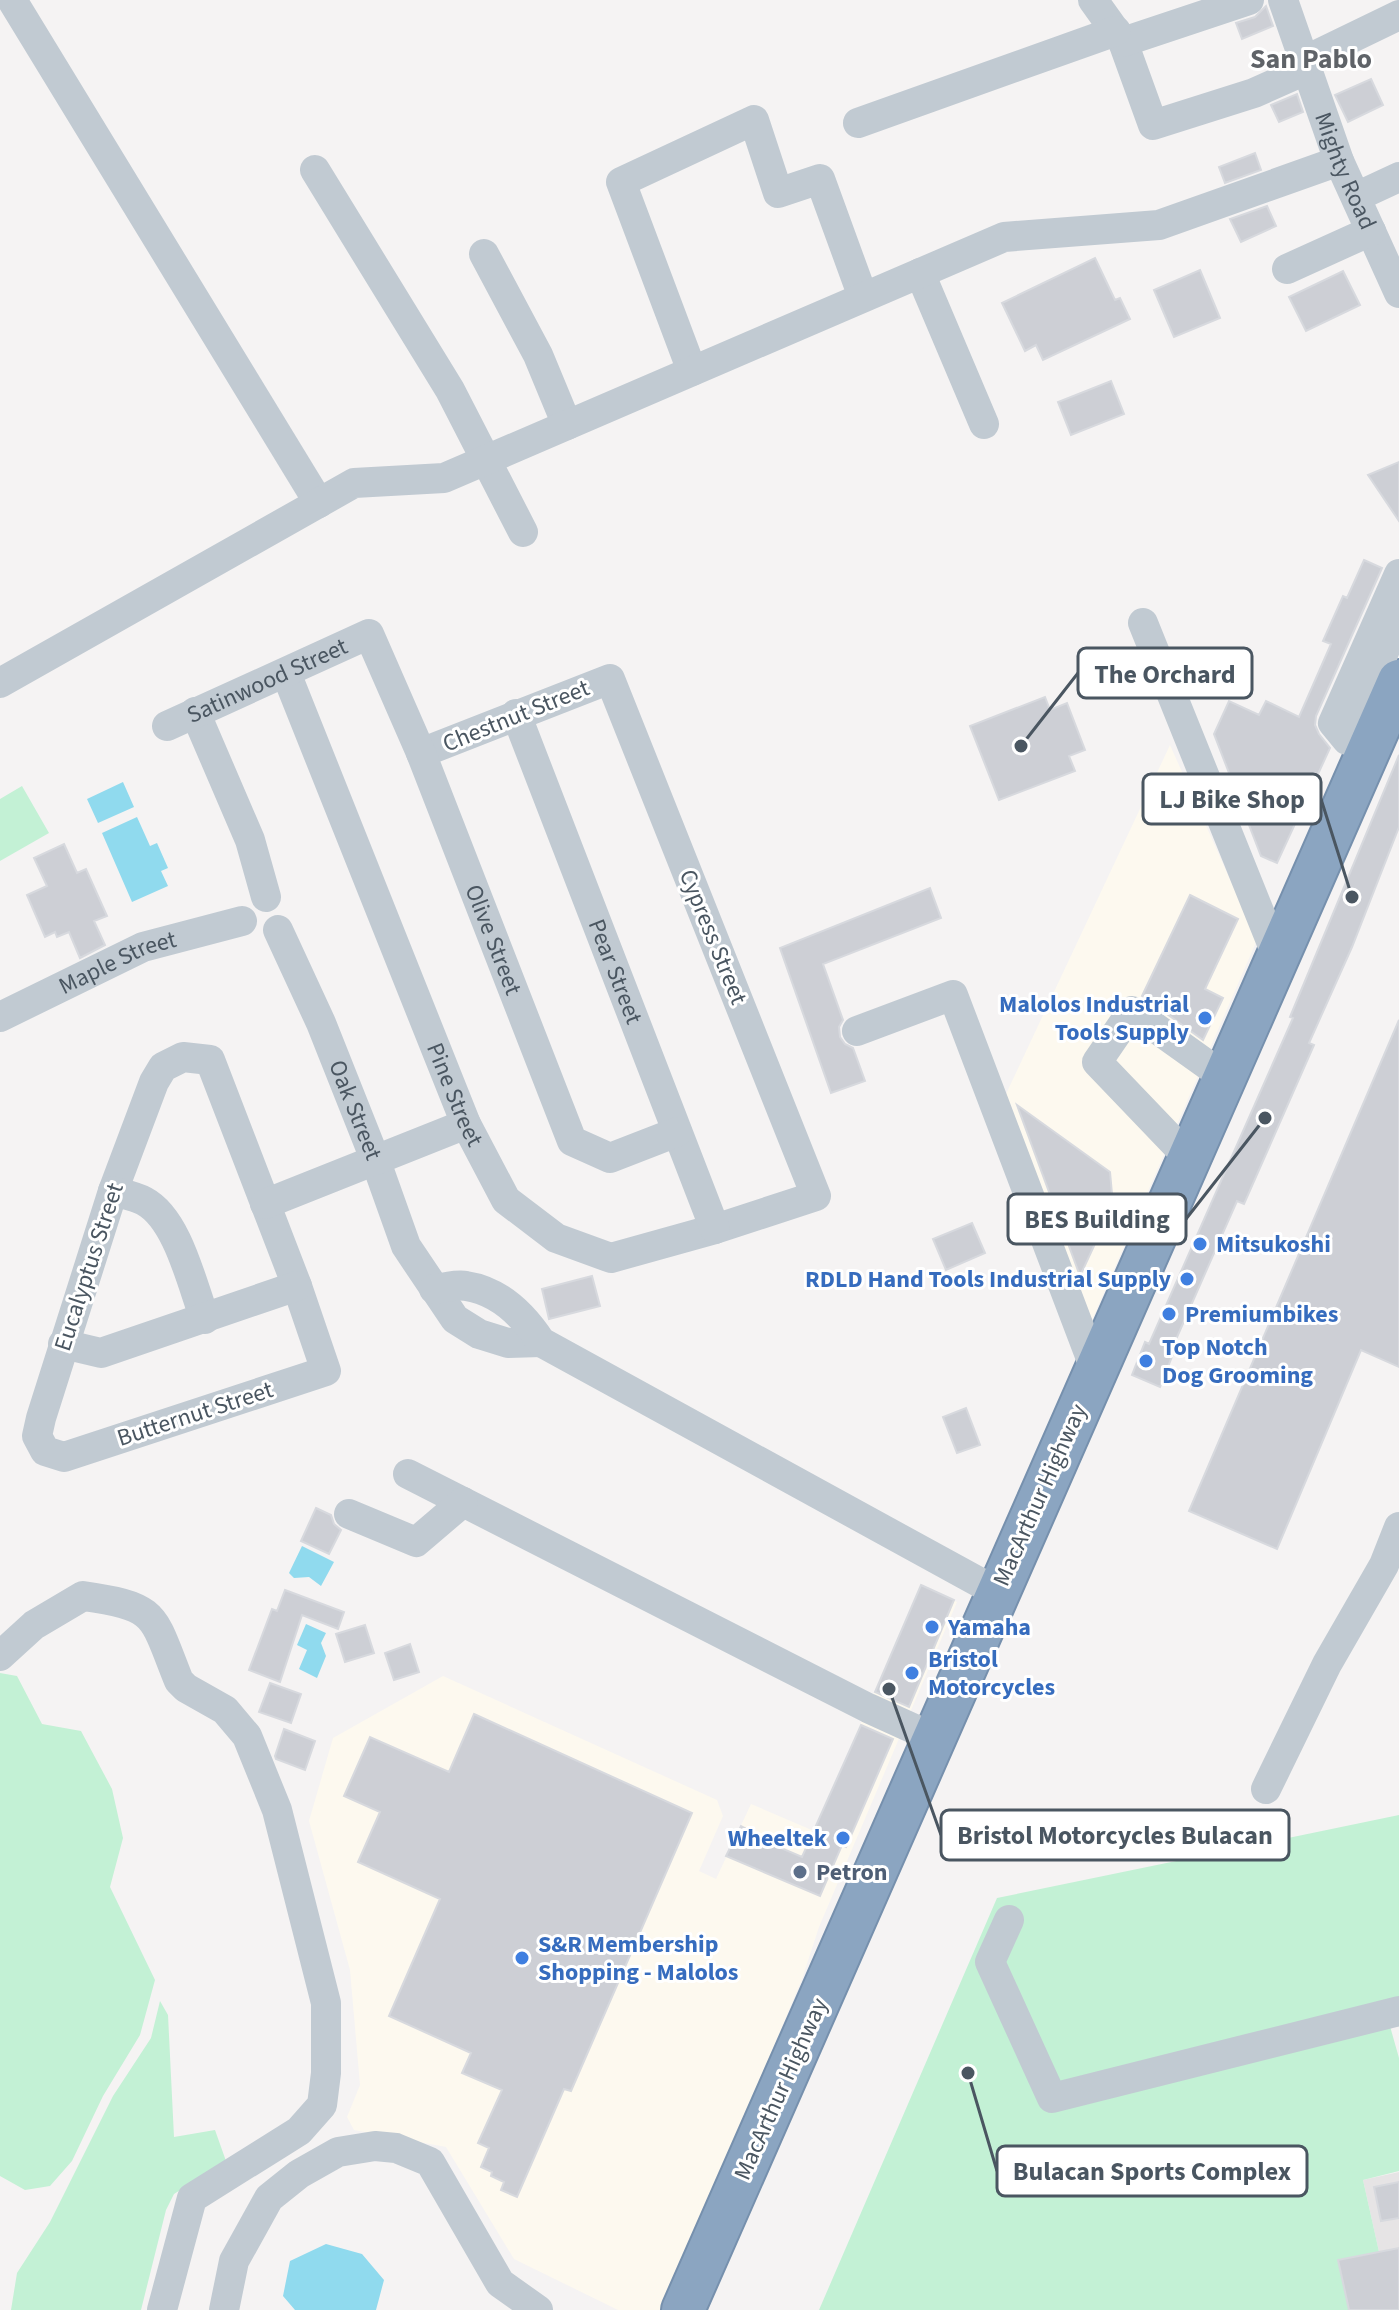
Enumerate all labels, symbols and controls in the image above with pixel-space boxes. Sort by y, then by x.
district label: San Pablo [1250,39,1372,79]
street label: Mighty Road [1306,107,1385,235]
street label: Satinwood Street [181,629,353,732]
callout: The Orchard [1078,648,1252,698]
text: The Orchard [1094,656,1236,693]
street label: Chestnut Street [437,671,595,761]
callout: LJ Bike Shop [1143,774,1321,824]
text: LJ Bike Shop [1159,781,1305,818]
street label: Cypress Street [670,864,756,1010]
street label: Olive Street [456,879,531,1000]
street label: Pear Street [579,914,652,1029]
street label: Maple Street [53,922,180,1003]
place label: Malolos Industrial Tools Supply [999,987,1189,1050]
marker: Malolos Industrial Tools Supply [1196,1009,1214,1027]
street label: Pine Street [418,1037,492,1153]
street label: Oak Street [320,1055,391,1165]
street label: Eucalyptus Street [45,1178,133,1356]
callout: BES Building [1008,1194,1186,1244]
text: BES Building [1024,1201,1170,1238]
place label: Mitsukoshi [1216,1227,1331,1262]
marker: Mitsukoshi [1191,1235,1209,1253]
place label: RDLD Hand Tools Industrial Supply [805,1262,1171,1297]
marker: RDLD Hand Tools Industrial Supply [1178,1270,1196,1288]
place label: Premiumbikes [1185,1297,1338,1332]
marker: Premiumbikes [1160,1305,1178,1323]
place label: Top Notch Dog Grooming [1162,1330,1313,1393]
marker: Top Notch Dog Grooming [1137,1352,1155,1370]
street label: Butternut Street [113,1372,277,1456]
street label: MacArthur Highway [984,1398,1096,1592]
place label: Yamaha [947,1610,1031,1645]
marker: Yamaha [923,1618,941,1636]
place label: Bristol Motorcycles [928,1642,1055,1705]
marker: Bristol Motorcycles [903,1664,921,1682]
callout: Bristol Motorcycles Bulacan [941,1810,1289,1860]
text: Bristol Motorcycles Bulacan [957,1817,1273,1854]
place label: Wheeltek [728,1821,828,1856]
marker: Wheeltek [834,1829,852,1847]
place label: Petron [816,1855,888,1890]
marker: Petron [791,1863,809,1881]
place label: S&R Membership Shopping - Malolos [538,1927,738,1990]
marker: S&R Membership Shopping - Malolos [513,1949,531,1967]
street label: MacArthur Highway [725,1992,837,2186]
callout: Bulacan Sports Complex [997,2146,1307,2196]
text: Bulacan Sports Complex [1013,2153,1291,2190]

